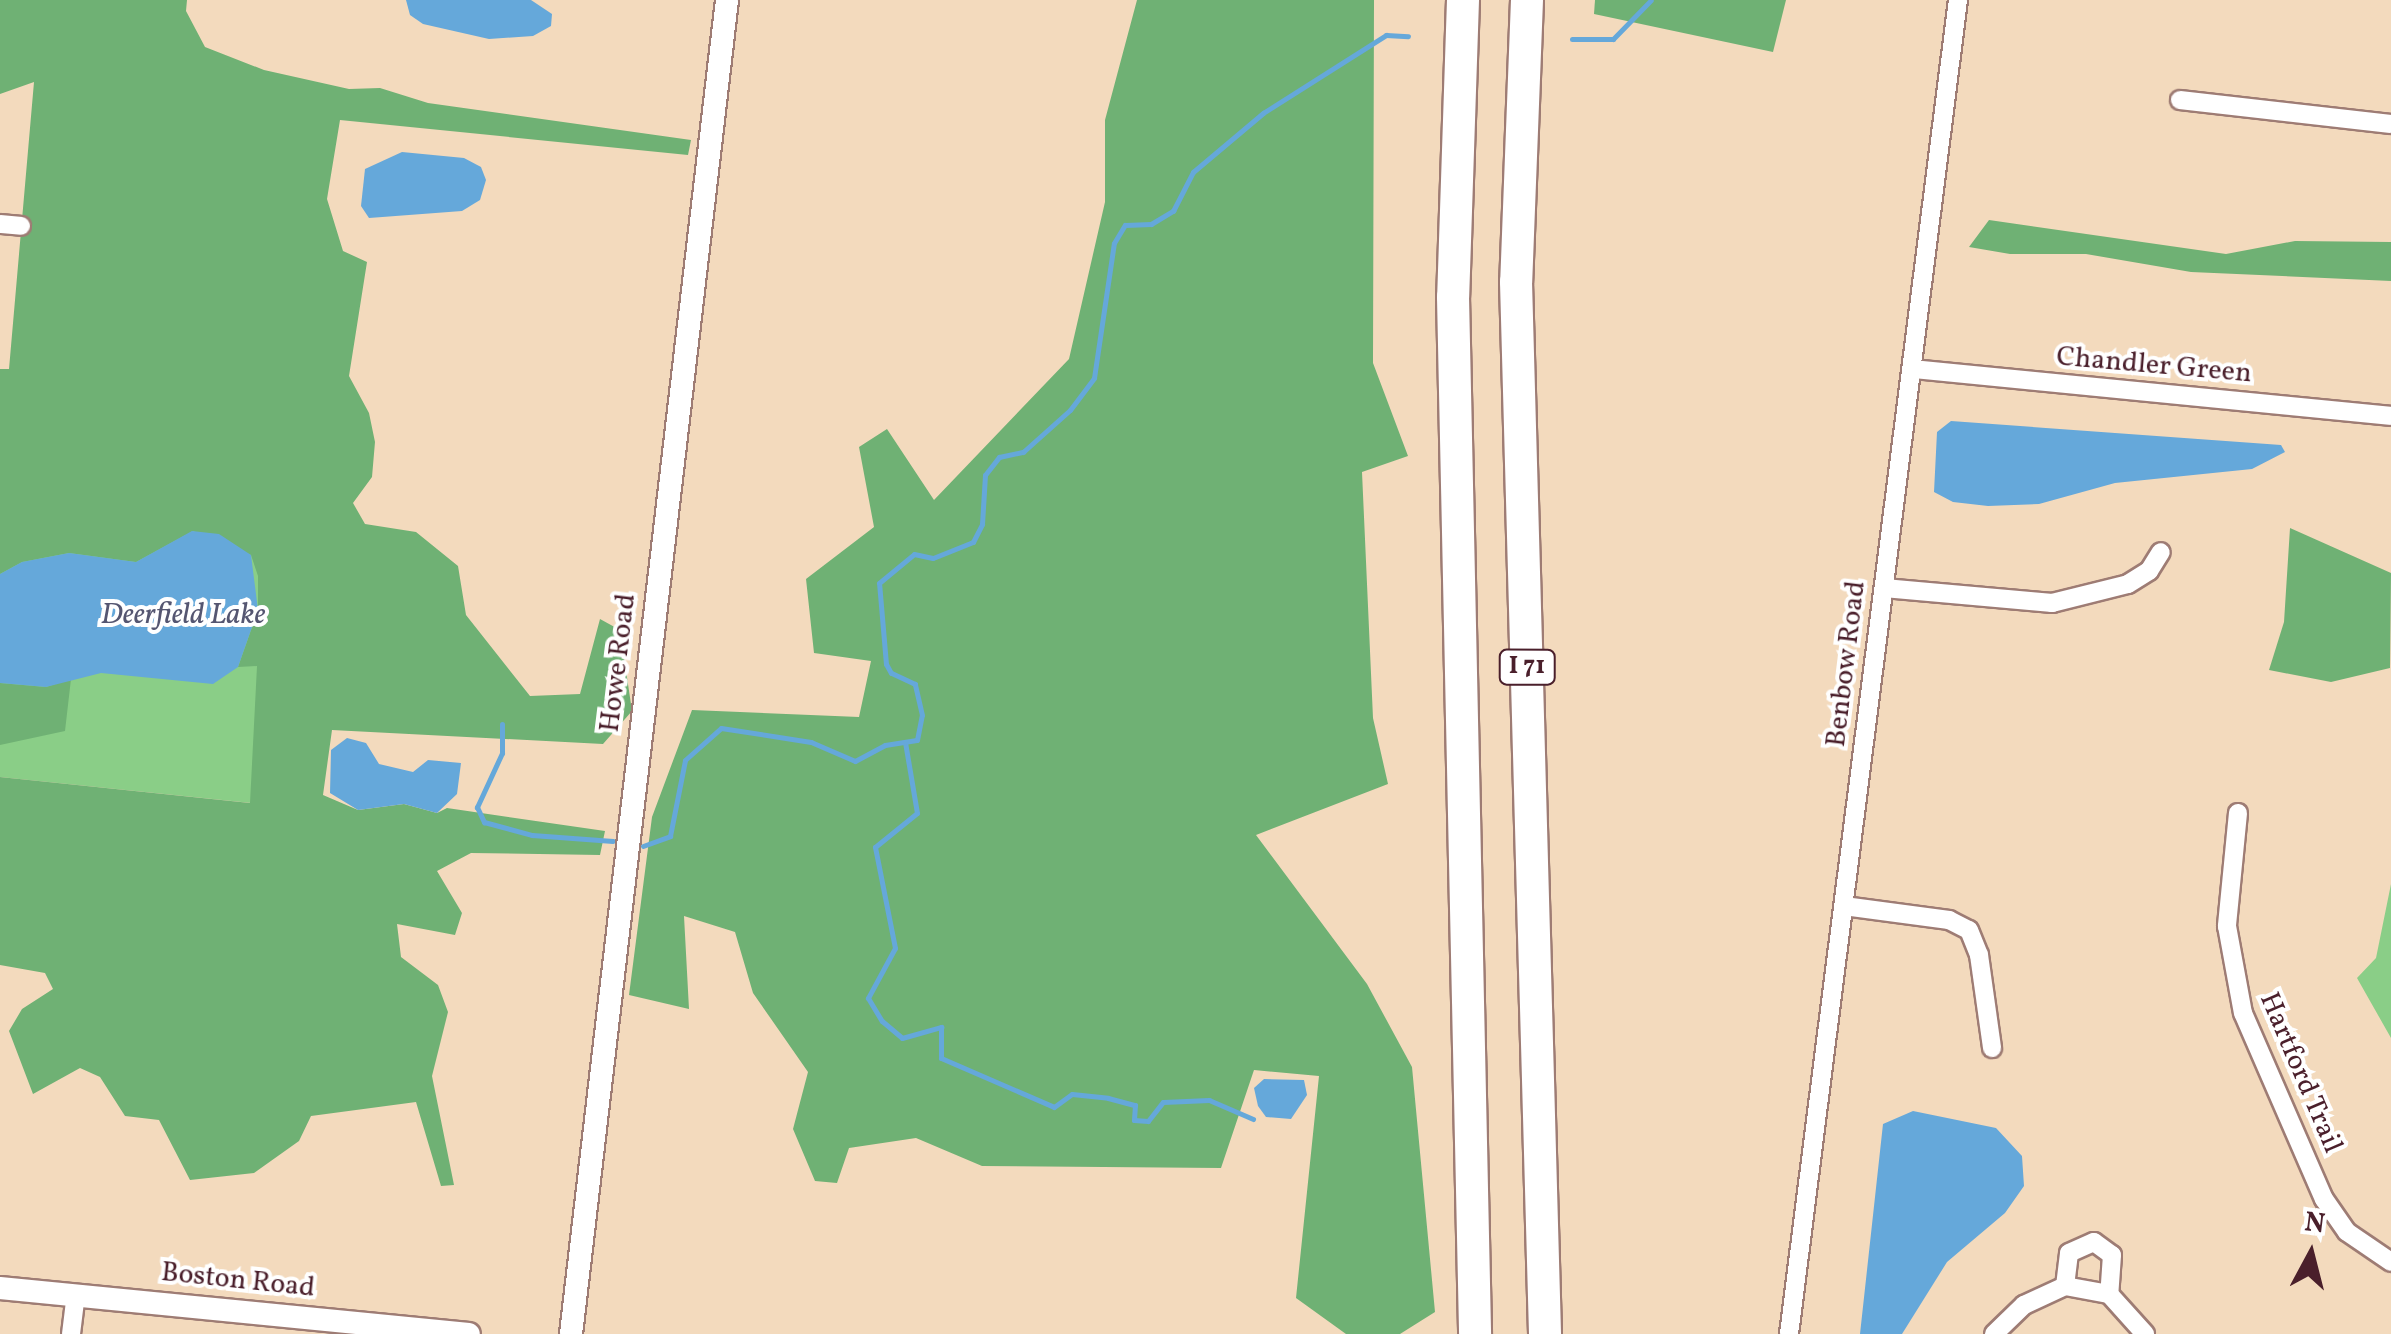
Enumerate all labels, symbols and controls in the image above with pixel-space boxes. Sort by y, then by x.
street label: Chandler Green [2055,341,2253,391]
street label: Benbow Road [1820,579,1874,749]
street label: Howe Road [594,592,644,734]
water label: Deerfield Lake [101,597,265,633]
road number: I 71 [1497,647,1557,687]
street label: Hartford Trail [2251,987,2349,1159]
text: N [2302,1203,2327,1244]
north arrow [2261,1204,2361,1304]
street label: Boston Road [160,1256,316,1306]

